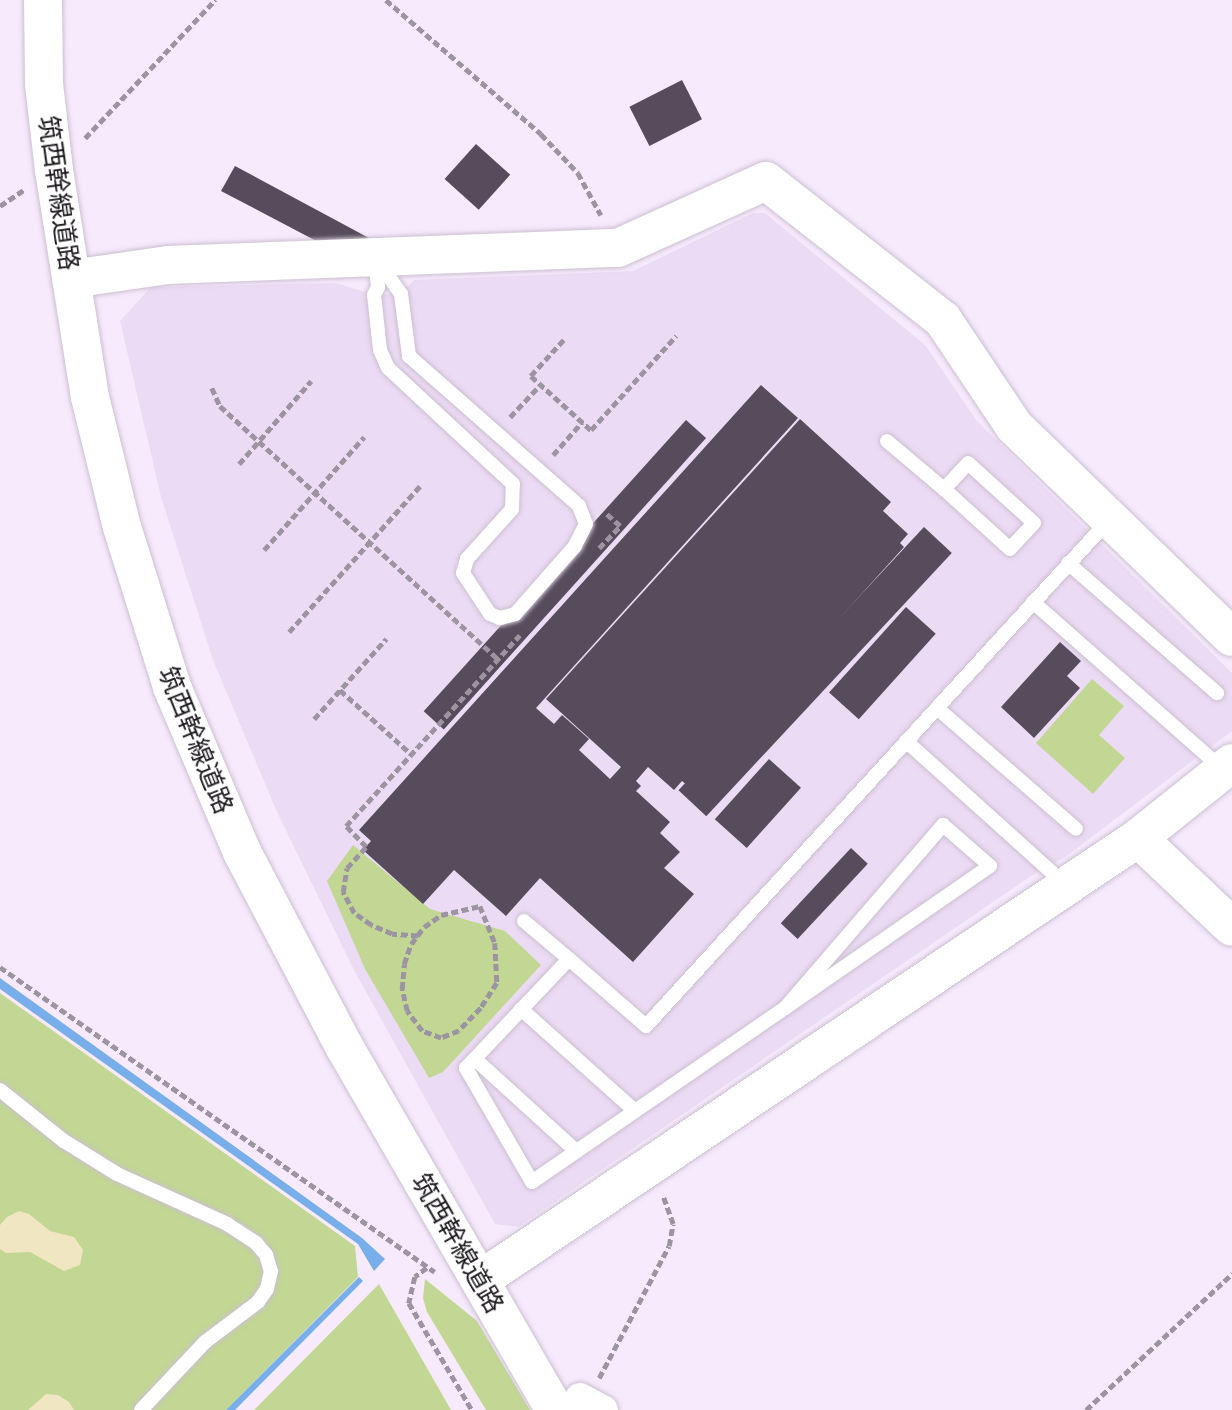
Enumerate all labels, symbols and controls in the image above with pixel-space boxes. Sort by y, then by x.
street label: 筑西幹線道路 [33,114,85,272]
street label: 筑西幹線道路 [152,662,240,818]
street label: 筑西幹線道路 [405,1168,511,1318]

